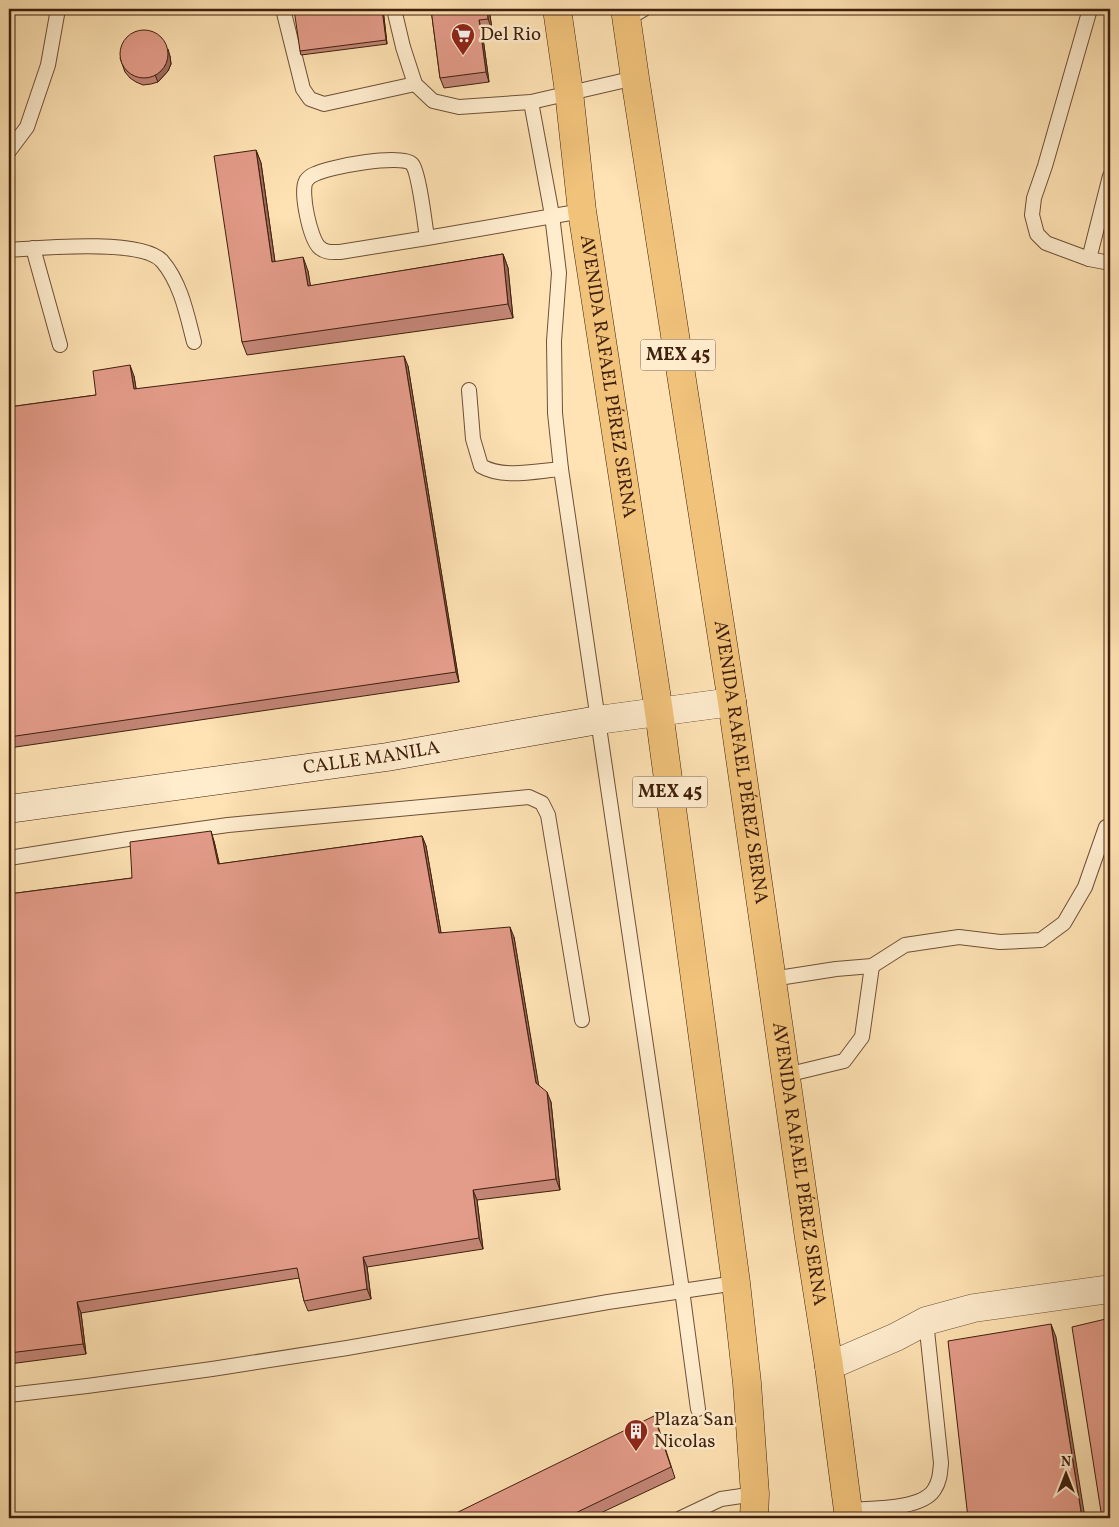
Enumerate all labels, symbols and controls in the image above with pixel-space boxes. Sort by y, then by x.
supermarket icon: Del Rio [450,22,476,56]
place label: Del Rio [480,22,541,48]
street label: AVENIDA RAFAEL PÉREZ SERNA [573,233,642,520]
road number: MEX 45 [640,340,716,370]
street label: AVENIDA RAFAEL PÉREZ SERNA [706,619,774,906]
street label: CALLE MANILA [302,735,442,781]
road number: MEX 45 [632,776,708,808]
street label: AVENIDA RAFAEL PÉREZ SERNA [765,1020,832,1308]
place label: Plaza San Nicolas [654,1407,734,1455]
building icon: Plaza San Nicolas [623,1418,649,1452]
north arrow [1042,1450,1092,1500]
text: N [1061,1453,1071,1472]

